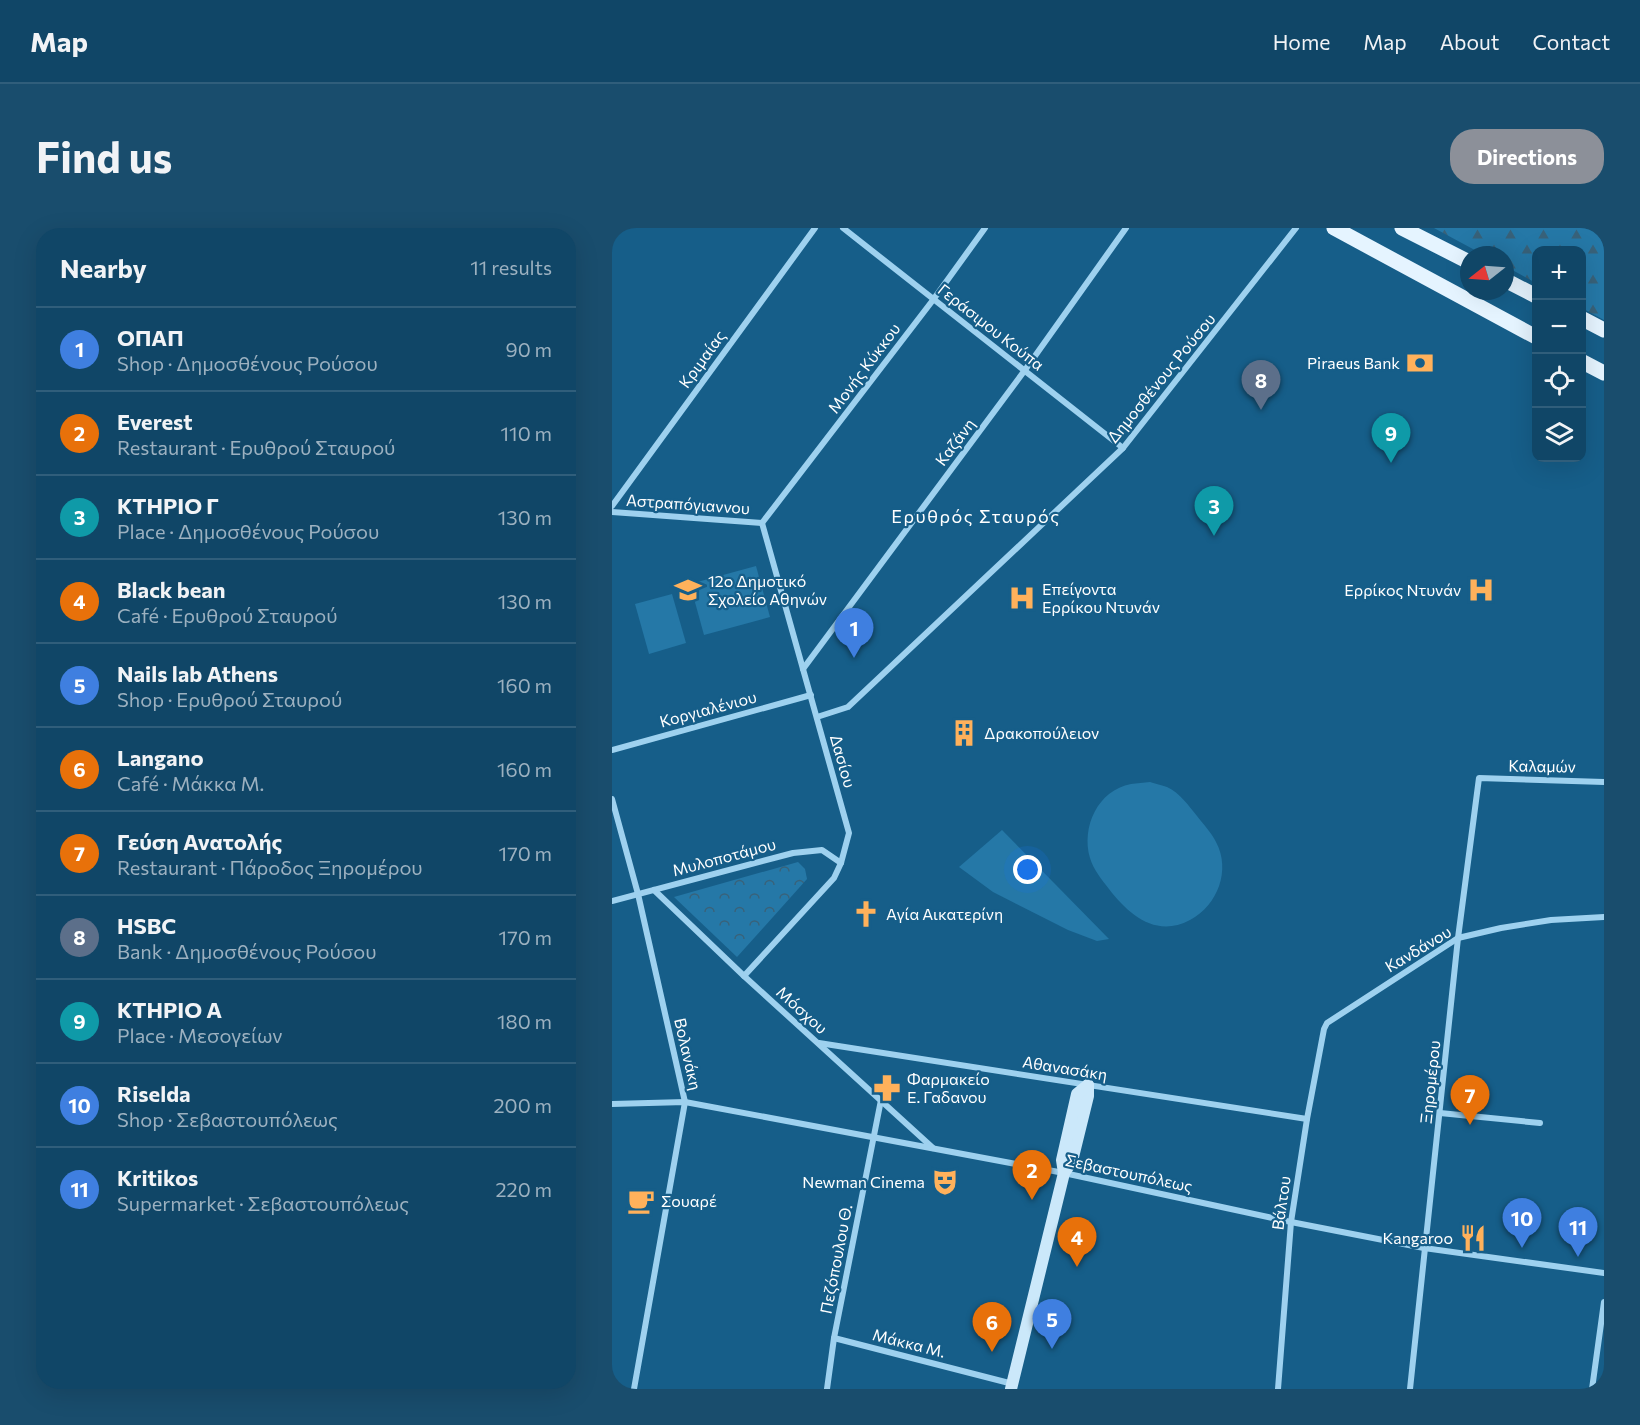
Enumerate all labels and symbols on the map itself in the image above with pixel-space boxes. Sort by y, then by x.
north arrow [1460,246,1514,300]
street label: Γεράσιμου Κούπα [935,279,1048,374]
street label: Δημοσθένους Ρούσου [1103,309,1219,446]
street label: Μονής Κύκκου [824,319,904,417]
street label: Κριμαίας [674,326,729,391]
bank icon: Piraeus Bank [1405,348,1435,378]
place label: Piraeus Bank [1307,353,1400,372]
pin: 8 [1242,360,1280,410]
street label: Καζάνη [931,414,979,469]
pin: 9 [1372,414,1410,463]
pin: 3 [1194,486,1234,536]
street label: Αστραπόγιαννου [626,490,751,517]
district label: Ερυθρός Σταυρός [891,505,1061,527]
place label: 12ο Δημοτικό Σχολείο Αθηνών [708,571,827,608]
school or university icon: 12ο Δημοτικό Σχολείο Αθηνών [673,575,703,605]
hospital icon: Ερρίκος Ντυνάν [1466,575,1496,605]
place label: Επείγοντα Ερρίκου Ντυνάν [1042,579,1160,616]
place label: Ερρίκος Ντυνάν [1344,580,1461,599]
hospital icon: Επείγοντα Ερρίκου Ντυνάν [1007,583,1037,613]
pin: 1 [834,608,874,658]
street label: Κοργιαλένιου [657,686,758,731]
building icon: Δρακοπούλειον [949,718,979,748]
place label: Δρακοπούλειον [984,723,1099,742]
street label: Δασίου [827,732,860,790]
street label: Καλαμών [1508,755,1576,776]
street label: Μυλοποτάμου [670,834,778,879]
your location [1013,855,1042,884]
church icon: Αγία Αικατερίνη [851,899,881,929]
place label: Αγία Αικατερίνη [886,904,1003,923]
street label: Κανδάνου [1381,921,1454,976]
street label: Μόσχου [773,982,832,1037]
street label: Βολανάκη [671,1016,706,1092]
street label: Ξηρομέρου [1416,1039,1443,1125]
street label: Αθανασάκη [1021,1051,1109,1084]
place label: Φαρμακείο Ε. Γαδανου [907,1069,990,1106]
pharmacy icon: Φαρμακείο Ε. Γαδανου [872,1073,902,1103]
pin: 7 [1450,1076,1490,1125]
pin: 2 [1012,1150,1052,1200]
street label: Σεβαστουπόλεως [1064,1150,1194,1195]
theatre icon: Newman Cinema [930,1167,960,1197]
place label: Newman Cinema [802,1172,925,1191]
street label: Βάλτου [1267,1175,1294,1231]
cafe icon: Σουαρέ [626,1186,656,1216]
place label: Σουαρέ [661,1191,717,1210]
pin: 10 [1502,1198,1542,1248]
street label: Πεζόπουλου Θ. [816,1203,855,1315]
pin: 11 [1558,1208,1598,1257]
pin: 4 [1058,1218,1096,1267]
restaurant icon: Kangaroo [1458,1223,1488,1253]
place label: Kangaroo [1383,1228,1453,1247]
pin: 5 [1032,1300,1072,1349]
pin: 6 [972,1302,1012,1352]
street label: Μάκκα Μ. [871,1324,947,1361]

